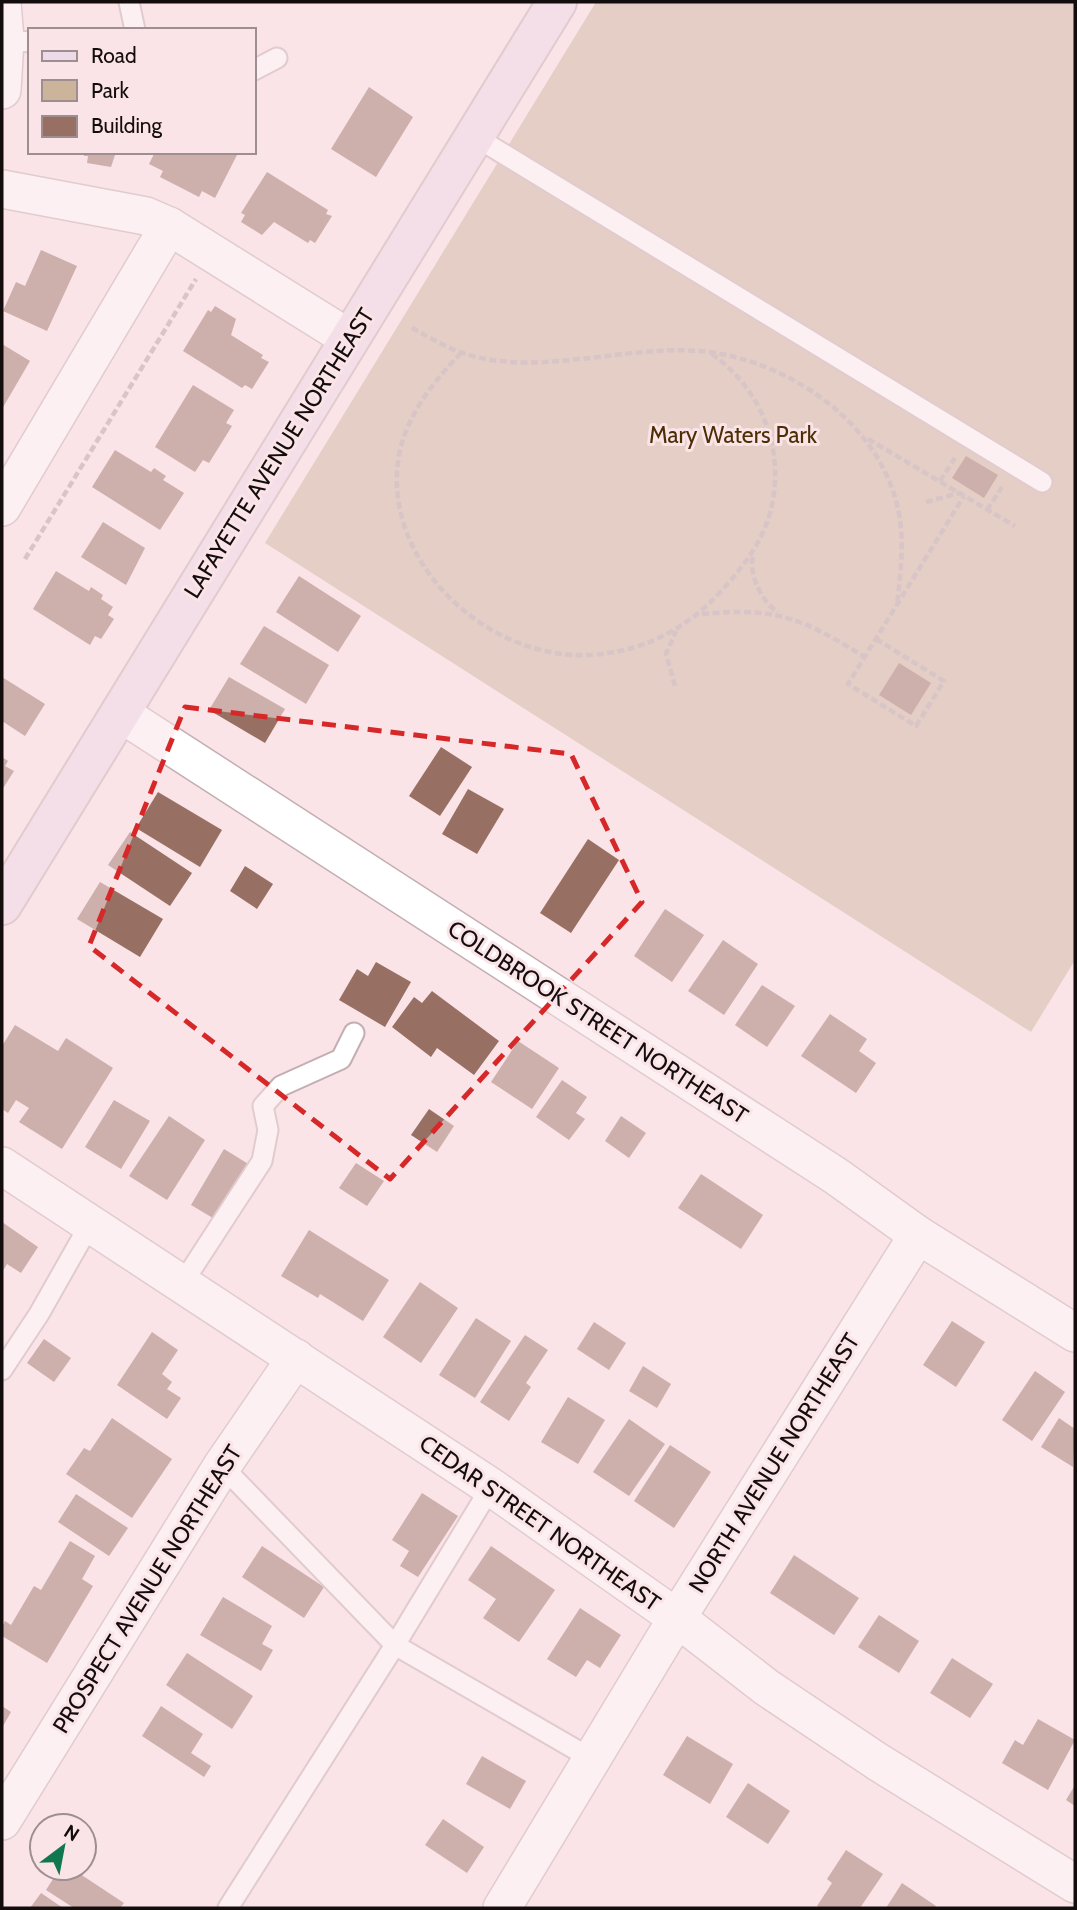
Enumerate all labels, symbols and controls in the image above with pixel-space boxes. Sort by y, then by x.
legend [28,28,256,154]
text: Road [91,43,137,68]
text: Park [91,78,129,103]
text: Building [91,113,163,138]
street label: LAFAYETTE AVENUE NORTHEAST [178,303,380,603]
park label: Mary Waters Park [649,421,818,449]
street label: COLDBROOK STREET NORTHEAST [443,914,753,1130]
street label: NORTH AVENUE NORTHEAST [683,1328,865,1598]
street label: CEDAR STREET NORTHEAST [414,1429,666,1617]
street label: PROSPECT AVENUE NORTHEAST [46,1440,248,1738]
north arrow [28,1812,98,1882]
text: N [60,1820,84,1846]

